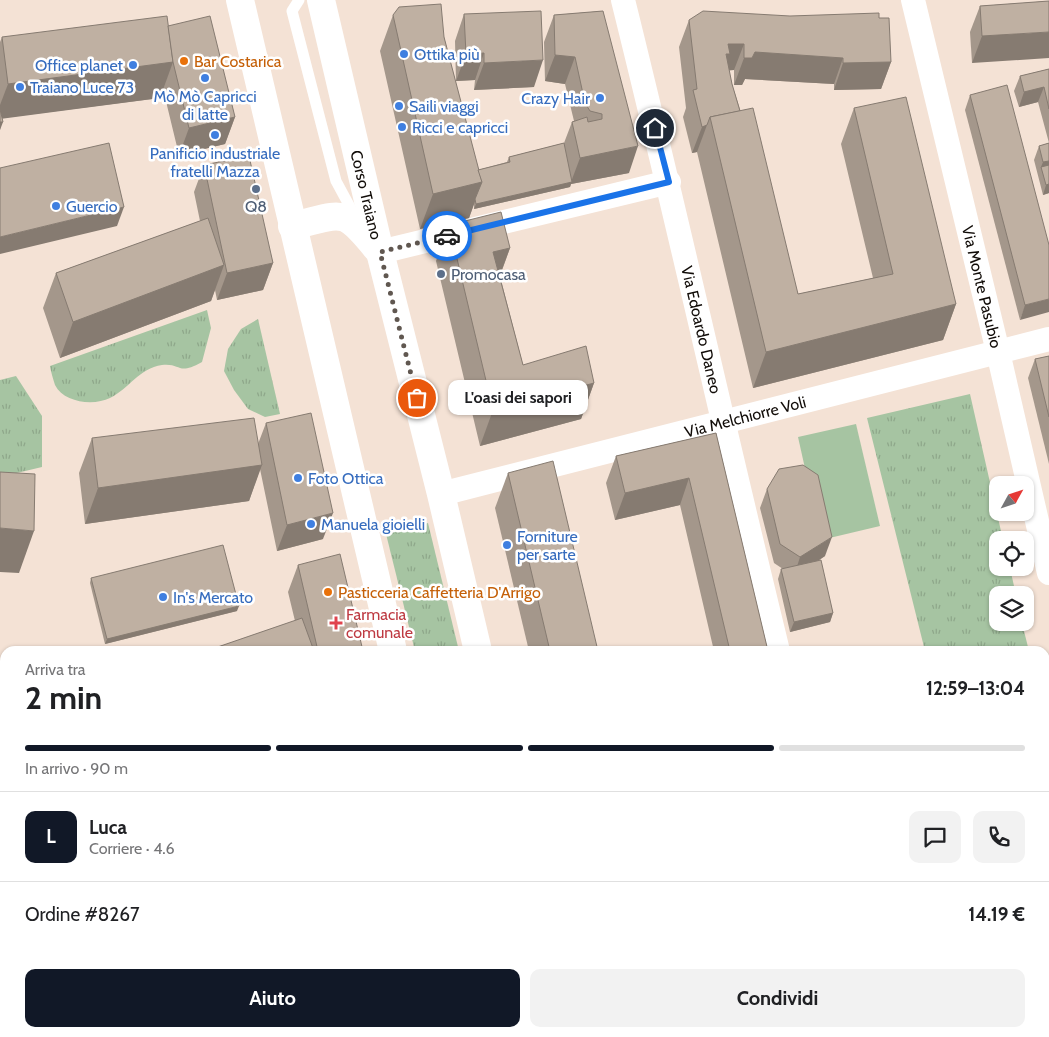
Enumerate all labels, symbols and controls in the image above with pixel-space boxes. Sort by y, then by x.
place label: Ottika più [414,45,480,64]
marker: Ottika più [398,48,410,60]
place label: Bar Costarica [194,52,282,71]
marker: Bar Costarica [178,55,190,67]
place label: Office planet [35,56,124,75]
marker: Office planet [127,59,139,71]
marker: Mò Mò Capricci di latte [199,72,211,84]
place label: Traiano Luce 73 [30,78,134,97]
marker: Traiano Luce 73 [14,81,26,93]
place label: Mò Mò Capricci di latte [153,87,257,124]
place label: Crazy Hair [521,89,591,108]
marker: Crazy Hair [594,92,606,104]
place label: Saili viaggi [409,97,479,116]
marker: Saili viaggi [393,100,405,112]
pin [634,107,676,149]
icon: home [641,114,669,142]
place label: Ricci e capricci [412,118,508,137]
marker: Ricci e capricci [396,121,408,133]
marker: Panificio industriale fratelli Mazza [209,129,221,141]
place label: Panificio industriale fratelli Mazza [150,144,280,181]
street label: Corso Traiano [347,148,386,241]
marker: Q8 [250,183,262,195]
place label: Guercio [66,197,118,216]
place label: Q8 [245,197,267,216]
marker: Guercio [50,200,62,212]
courier [422,211,472,261]
icon: car [433,222,461,250]
street label: Via Monte Pasubio [958,224,1006,350]
street label: Via Edoardo Daneo [678,264,726,396]
place label: Promocasa [451,265,526,284]
marker: Promocasa [435,268,447,280]
pin [396,377,438,419]
callout: L'oasi dei sapori [447,380,587,416]
icon: bag [403,384,431,412]
text: L'oasi dei sapori [464,388,572,407]
street label: Via Melchiorre Voli [683,392,808,441]
place label: Foto Ottica [308,469,384,488]
marker: Foto Ottica [292,472,304,484]
north arrow [989,476,1034,521]
map controls [989,476,1034,631]
place label: Manuela gioielli [321,515,425,534]
marker: Manuela gioielli [305,518,317,530]
place label: Forniture per sarte [517,527,578,564]
button: locate [989,531,1034,576]
marker: Forniture per sarte [501,539,513,551]
place label: Pasticceria Caffetteria D'Arrigo [338,583,541,602]
marker: Pasticceria Caffetteria D'Arrigo [322,586,334,598]
button: layers [989,586,1034,631]
place label: In's Mercato [173,588,253,607]
marker: In's Mercato [157,591,169,603]
place label: Farmacia comunale [346,605,413,642]
marker: Farmacia comunale [330,617,342,629]
text: Arriva tra [25,660,85,679]
text: 12:59–13:04 [926,677,1025,700]
text: 2 min [25,678,102,717]
text: In arrivo · 90 m [25,759,128,778]
button: chat [909,811,961,863]
button: phone [973,811,1025,863]
text: Luca [89,816,127,839]
text: L [46,825,56,848]
text: Corriere · 4.6 [89,839,175,858]
text: Ordine #8267 [25,903,140,926]
text: 14.19 € [968,903,1025,926]
button: Aiuto [25,969,520,1027]
button: Condividi [530,969,1025,1027]

